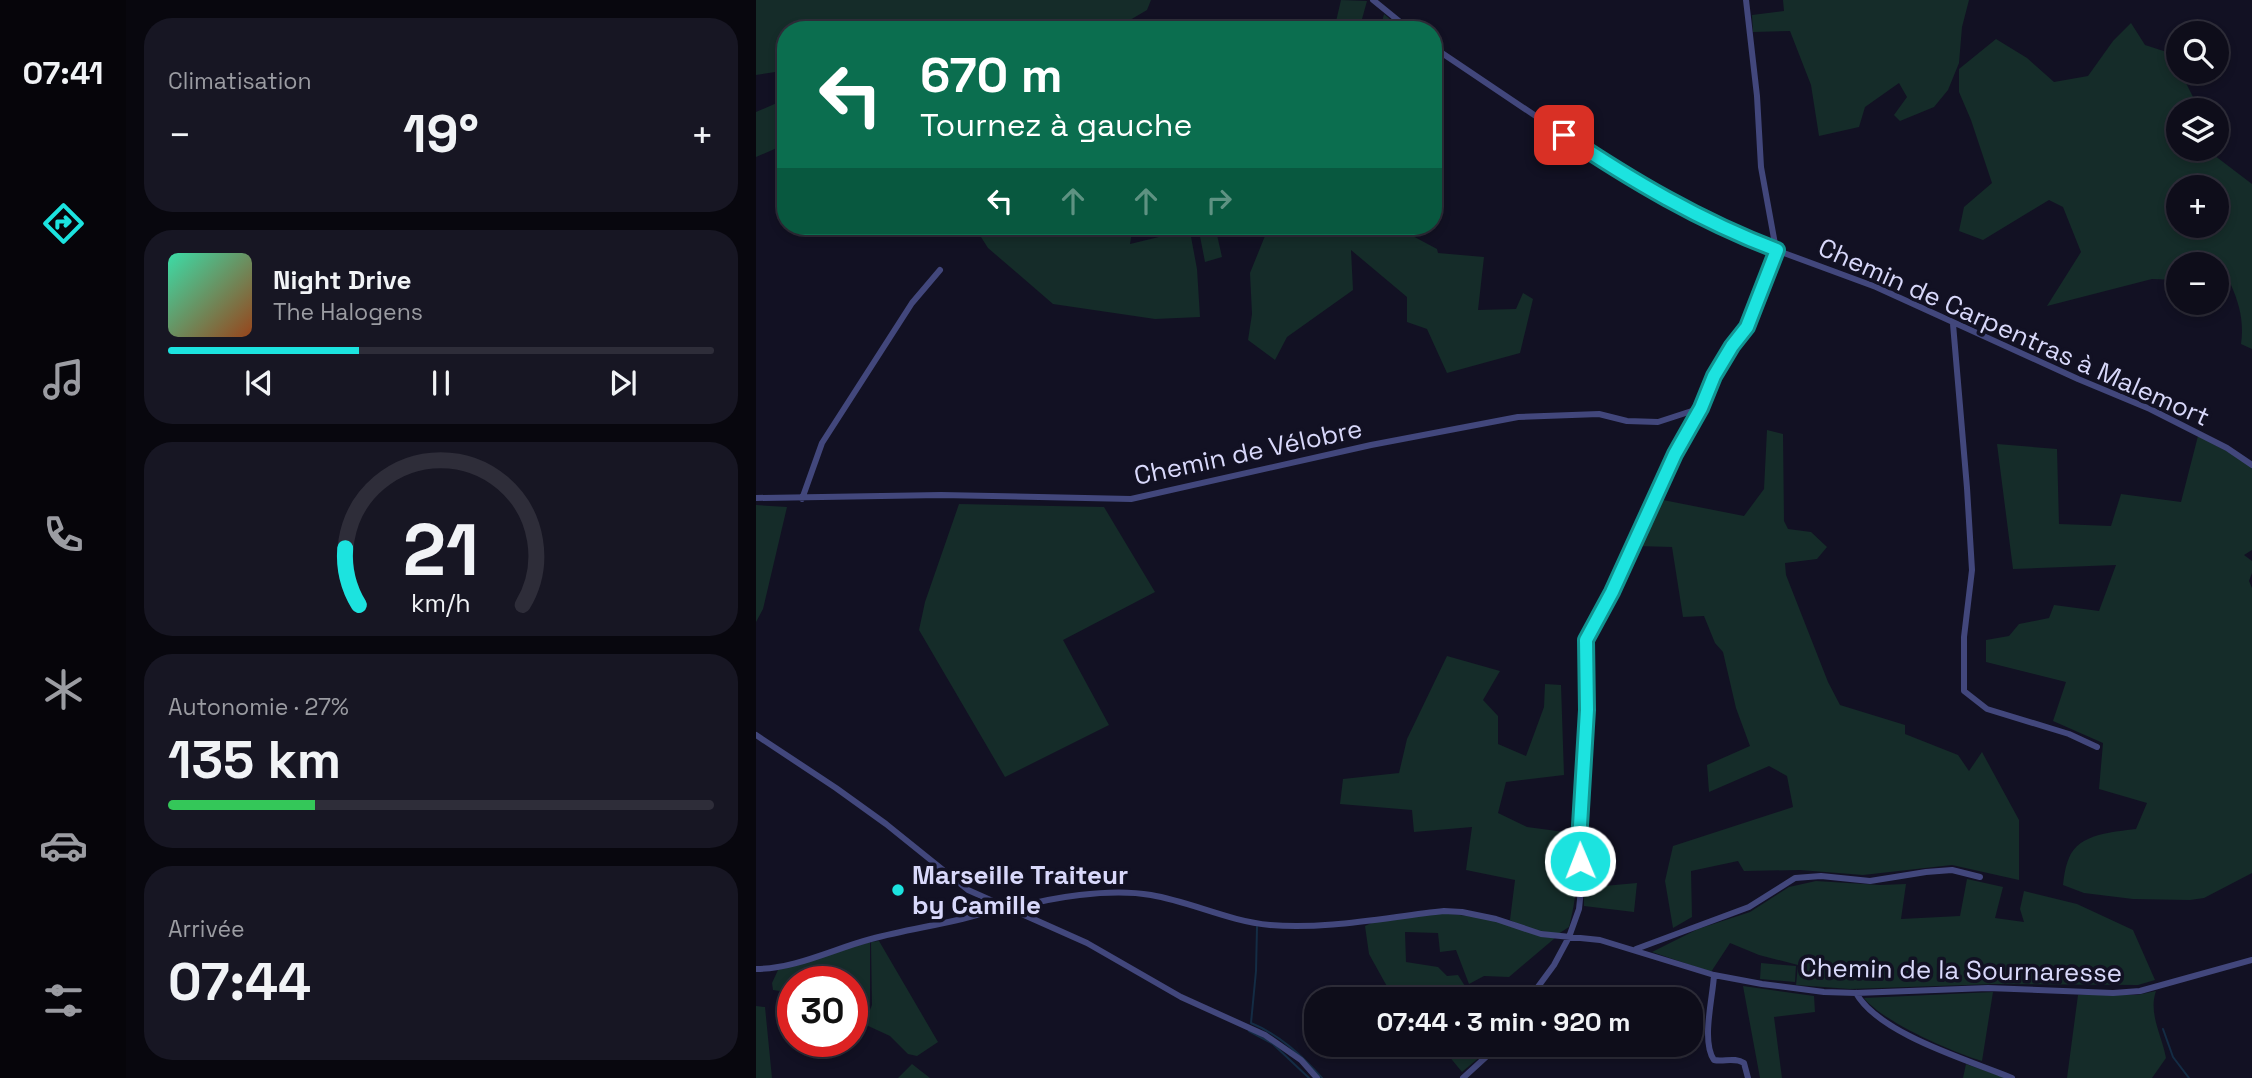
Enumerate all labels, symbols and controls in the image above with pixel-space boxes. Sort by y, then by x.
map controls [2166,21,2229,315]
button: search [2166,21,2229,84]
text: 670 m [920,44,1063,106]
icon: left [805,49,896,140]
text: 07:41 [23,53,103,93]
text: Climatisation [168,66,312,96]
button: layers [2166,98,2229,161]
text: 19° [403,101,479,167]
text: Tournez à gauche [920,105,1192,145]
pin [1534,105,1594,165]
text: − [168,111,192,159]
text: + [690,111,714,159]
icon: arrive [1545,116,1583,154]
button: + [2166,175,2229,238]
icon: left [981,182,1019,220]
icon: ahead [1054,182,1092,220]
icon: ahead [1127,182,1165,220]
icon: right [1200,182,1238,220]
icon: directions [39,199,88,248]
street label: Chemin de Carpentras à Malemort [1813,230,2215,434]
button: − [2166,252,2229,315]
text: Night Drive [273,263,411,297]
text: The Halogens [273,297,423,327]
icon: music [39,355,88,404]
icon: previous [240,364,278,402]
icon: pause [422,364,460,402]
icon: next [604,364,642,402]
street label: Chemin de Vélobre [1131,411,1365,493]
text: 21 [403,503,479,596]
icon: phone [39,510,88,559]
text: km/h [411,587,471,619]
icon: climate [39,665,88,714]
text: Autonomie · 27% [168,692,349,722]
text: 135 km [168,727,341,793]
icon: car [39,821,88,870]
position arrow [1543,824,1617,898]
place label: Marseille Traiteur by Camille [912,858,1128,922]
marker: Marseille Traiteur by Camille [890,882,906,898]
text: Arrivée [168,914,245,944]
text: 07:44 [168,949,311,1015]
street label: Chemin de la Sournaresse [1800,950,2122,990]
speed limit sign: 30 [777,966,868,1057]
icon: filters [39,976,88,1025]
text: 07:44 · 3 min · 920 m [1376,1005,1631,1039]

